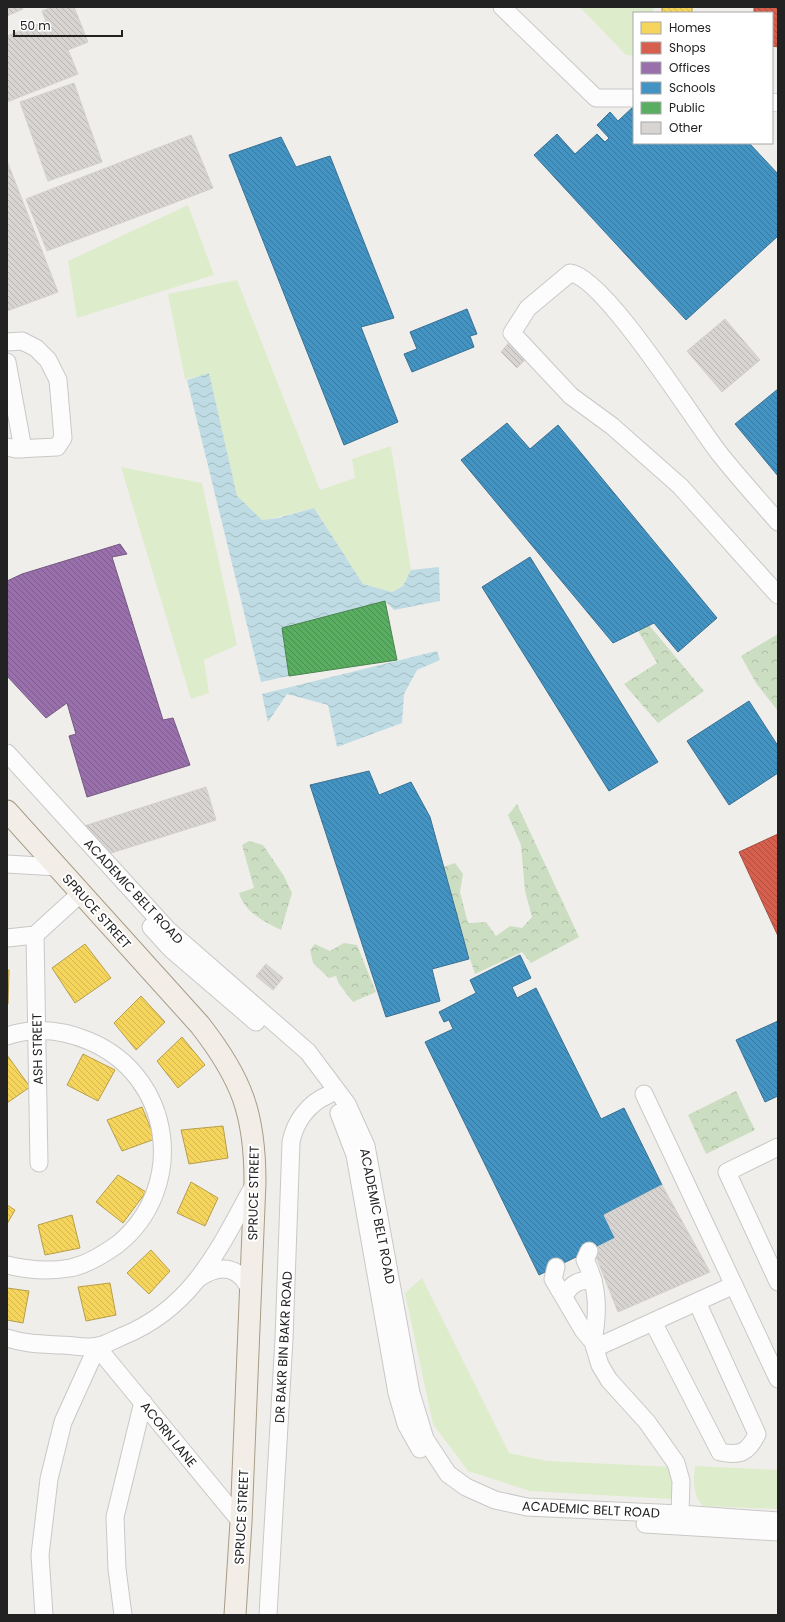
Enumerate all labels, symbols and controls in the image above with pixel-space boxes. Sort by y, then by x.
scale bar [14,12,122,38]
legend [633,12,773,144]
text: 50 m [20,17,51,34]
text: Homes [669,19,711,36]
text: Shops [669,39,706,56]
text: Offices [669,59,710,76]
text: Schools [669,79,716,96]
text: Public [669,99,705,116]
text: Other [669,119,703,136]
street label: ACADEMIC BELT ROAD [80,834,188,948]
street label: SPRUCE STREET [58,870,135,953]
street label: ASH STREET [27,1013,48,1085]
street label: SPRUCE STREET [243,1145,264,1241]
street label: ACADEMIC BELT ROAD [355,1146,400,1286]
street label: DR BAKR BIN BAKR ROAD [270,1271,297,1424]
street label: ACORN LANE [136,1397,201,1471]
street label: SPRUCE STREET [230,1469,253,1565]
street label: ACADEMIC BELT ROAD [521,1496,660,1523]

